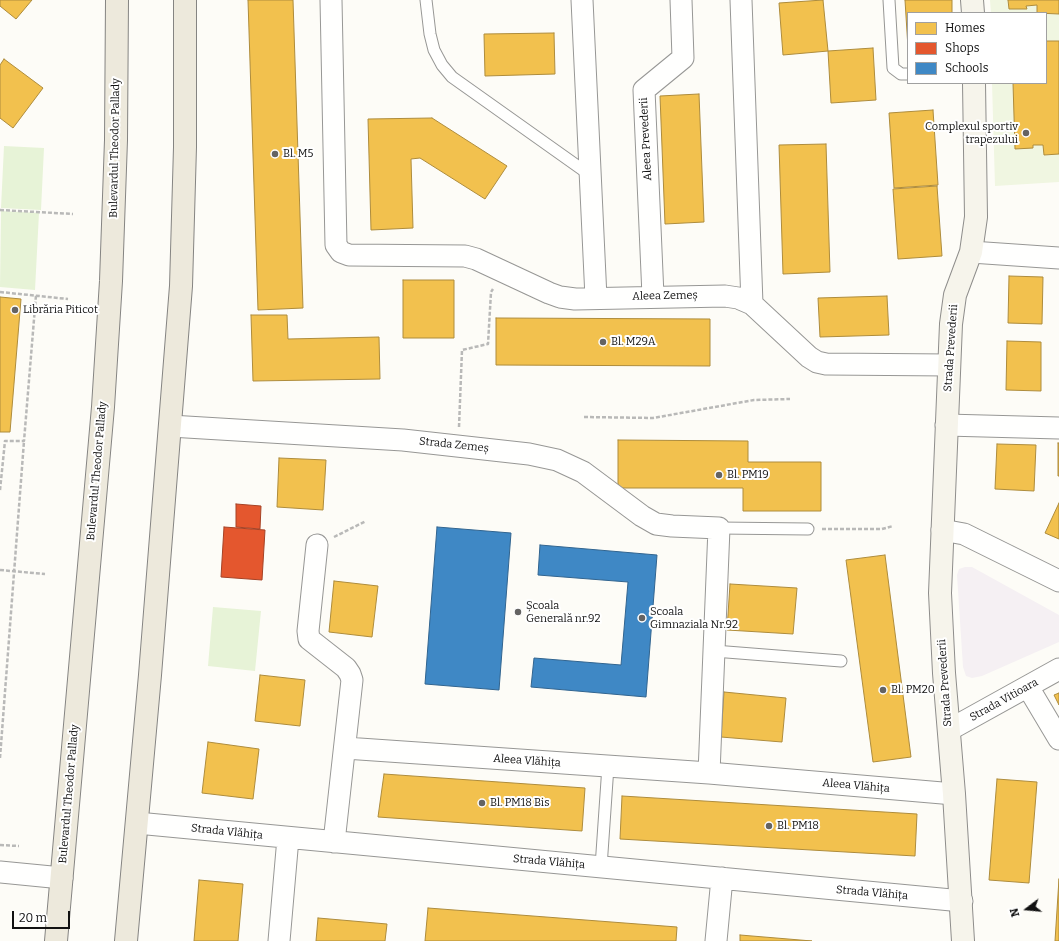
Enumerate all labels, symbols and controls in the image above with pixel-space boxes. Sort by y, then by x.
legend [907,12,1047,84]
text: Homes [945,21,985,35]
text: Shops [945,41,979,55]
text: Schools [945,61,988,75]
street label: Bulevardul Theodor Pallady [107,78,123,218]
street label: Aleea Prevederii [637,97,655,181]
place label: Complexul sportiv trapezului [925,120,1018,146]
marker: Complexul sportiv trapezului [1021,128,1031,138]
place label: Bl. M5 [283,147,313,161]
marker: Bl. M5 [270,149,280,159]
street label: Aleea Zemeș [632,289,698,303]
place label: Librăria Piticot [23,303,98,317]
street label: Strada Prevederii [941,304,961,392]
marker: Librăria Piticot [10,305,20,315]
place label: Bl. M29A [611,335,656,349]
marker: Bl. M29A [598,337,608,347]
street label: Bulevardul Theodor Pallady [84,401,110,541]
street label: Strada Zemeș [418,435,490,455]
place label: Bl. PM19 [727,468,769,482]
marker: Bl. PM19 [714,470,724,480]
place label: Școala Generală nr.92 [526,599,600,625]
place label: Scoala Gimnaziala Nr.92 [650,605,738,631]
marker: Școala Generală nr.92 [513,607,523,617]
marker: Scoala Gimnaziala Nr.92 [637,613,647,623]
street label: Strada Prevederii [935,639,955,727]
street label: Strada Vitioara [968,676,1040,724]
place label: Bl. PM20 [891,683,935,697]
marker: Bl. PM20 [878,685,888,695]
street label: Bulevardul Theodor Pallady [56,724,82,864]
street label: Aleea Vlăhița [493,752,561,770]
street label: Aleea Vlăhița [822,776,890,796]
place label: Bl. PM18 Bis [490,796,549,810]
marker: Bl. PM18 Bis [477,798,487,808]
place label: Bl. PM18 [777,819,819,833]
marker: Bl. PM18 [764,821,774,831]
street label: Strada Vlăhița [190,822,264,842]
street label: Strada Vlăhița [513,852,585,872]
street label: Strada Vlăhița [836,883,908,903]
north arrow [1007,889,1047,929]
scale bar [14,903,72,929]
text: N [1008,907,1022,918]
text: 20 m [19,911,47,925]

